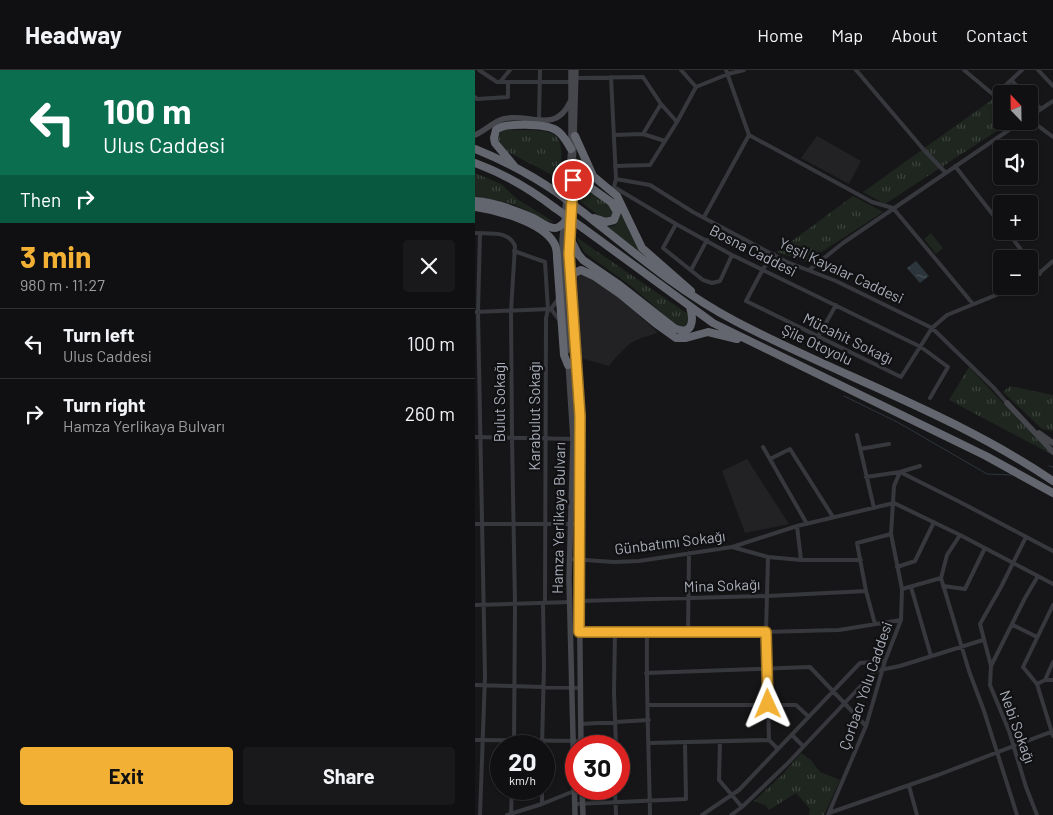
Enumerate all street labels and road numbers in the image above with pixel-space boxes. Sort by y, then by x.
street label: Bosna Caddesi [707,220,800,280]
street label: Yeşil Kayalar Caddesi [776,233,907,307]
street label: Mücahit Sokağı [801,309,896,368]
street label: Şile Otoyolu [779,320,856,368]
street label: Karabulut Sokağı [525,361,543,471]
street label: Bulut Sokağı [490,362,508,442]
street label: Hamza Yerlikaya Bulvarı [548,442,568,594]
street label: Günbatımı Sokağı [613,526,726,558]
street label: Mina Sokağı [683,575,761,595]
street label: Çorbacı Yolu Caddesi [835,619,895,752]
street label: Nebi Sokağı [996,688,1039,766]

